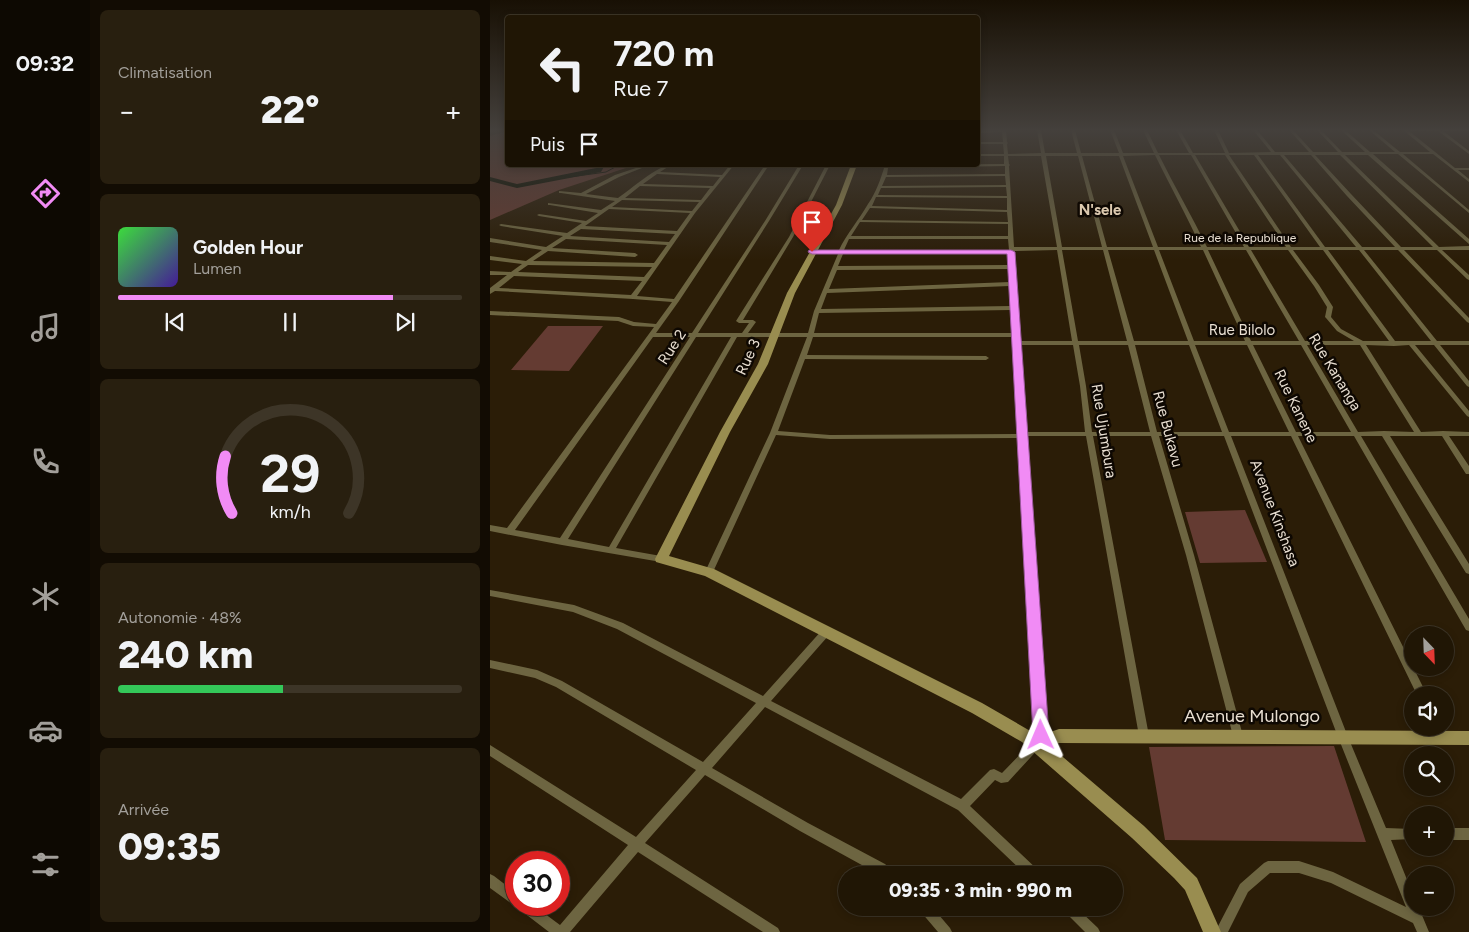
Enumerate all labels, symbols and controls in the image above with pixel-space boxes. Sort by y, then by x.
text: 720 m [613,33,714,75]
icon: left [530,35,595,100]
text: 09:32 [16,50,74,77]
text: Climatisation [118,63,212,82]
text: Rue 7 [613,75,668,102]
text: 22° [260,87,320,133]
text: − [118,94,135,128]
text: + [445,94,462,128]
icon: arrive [575,130,603,158]
text: Puis [530,133,565,156]
icon: directions [28,176,63,211]
pin [791,201,833,252]
district label: N'sele [1079,201,1122,219]
icon: arrive [798,208,826,236]
street label: Rue de la Republique [1184,231,1297,245]
text: Golden Hour [193,236,303,259]
text: Lumen [193,259,242,278]
icon: previous [161,308,189,336]
icon: pause [276,308,304,336]
icon: next [391,308,419,336]
icon: music [28,310,63,345]
street label: Rue Bilolo [1209,321,1275,339]
street label: Rue 2 [654,326,690,368]
street label: Rue Kananga [1305,330,1365,414]
street label: Rue 3 [732,336,764,378]
street label: Rue Kanene [1270,366,1322,446]
street label: Rue Ujumbura [1088,383,1120,479]
street label: Rue Bukavu [1149,389,1187,469]
text: 29 [260,443,320,505]
icon: phone [28,444,63,479]
street label: Avenue Kinshasa [1246,457,1304,569]
text: km/h [270,501,310,522]
icon: climate [28,579,63,614]
text: Autonomie · 48% [118,608,242,627]
north arrow [1404,626,1454,676]
map controls [1404,626,1454,916]
text: 240 km [118,632,253,678]
button: sound [1404,686,1454,736]
street label: Avenue Mulongo [1184,705,1320,727]
position arrow [1014,708,1066,760]
icon: car [28,713,63,748]
button: search [1404,746,1454,796]
text: Arrivée [118,800,169,819]
button: + [1404,806,1454,856]
text: 09:35 [118,824,221,870]
icon: filters [28,847,63,882]
speed limit sign: 30 [505,851,570,916]
button: − [1404,866,1454,916]
text: 09:35 · 3 min · 990 m [889,879,1072,902]

